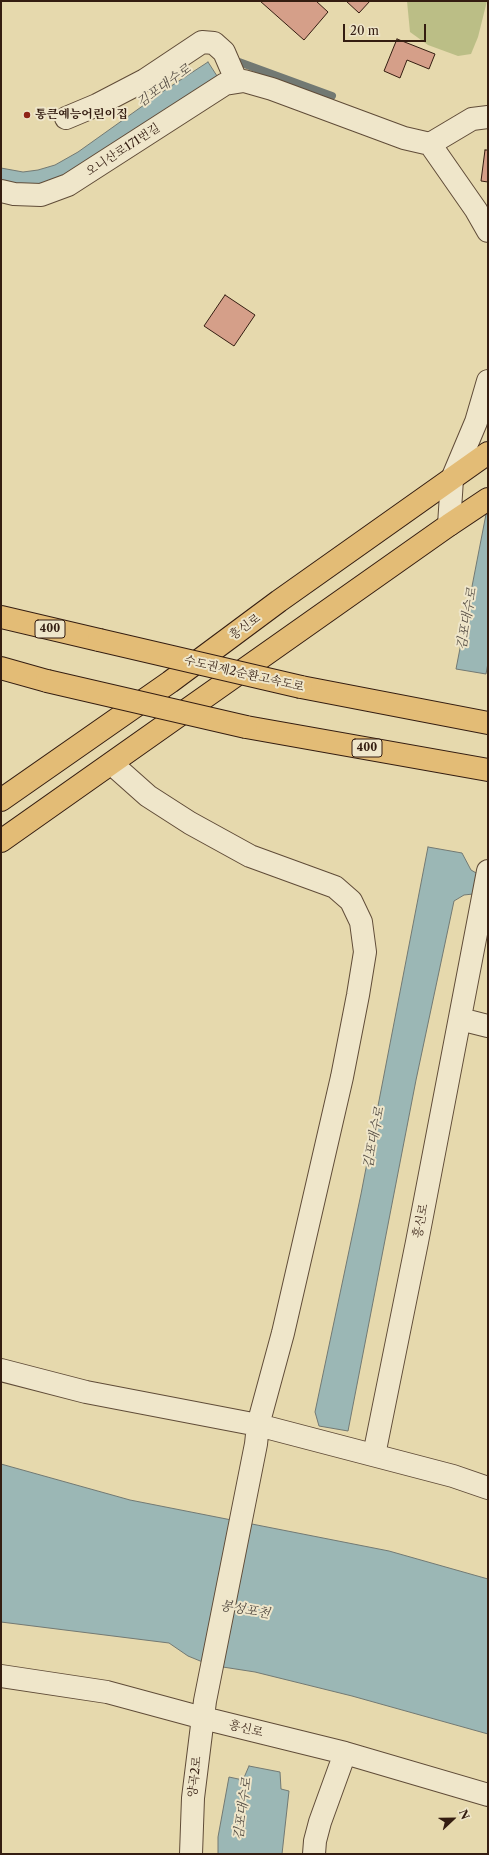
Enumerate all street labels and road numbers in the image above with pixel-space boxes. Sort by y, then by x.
street label: 오니산로171번길 [83,121,163,179]
street label: 흥신로 [227,611,263,643]
road number: 400 [35,620,65,638]
street label: 수도권제2순환고속도로 [183,653,305,695]
road number: 400 [352,739,382,757]
street label: 흥신로 [411,1203,431,1239]
street label: 흥신로 [227,1718,265,1740]
street label: 양곡2로 [185,1755,205,1799]

